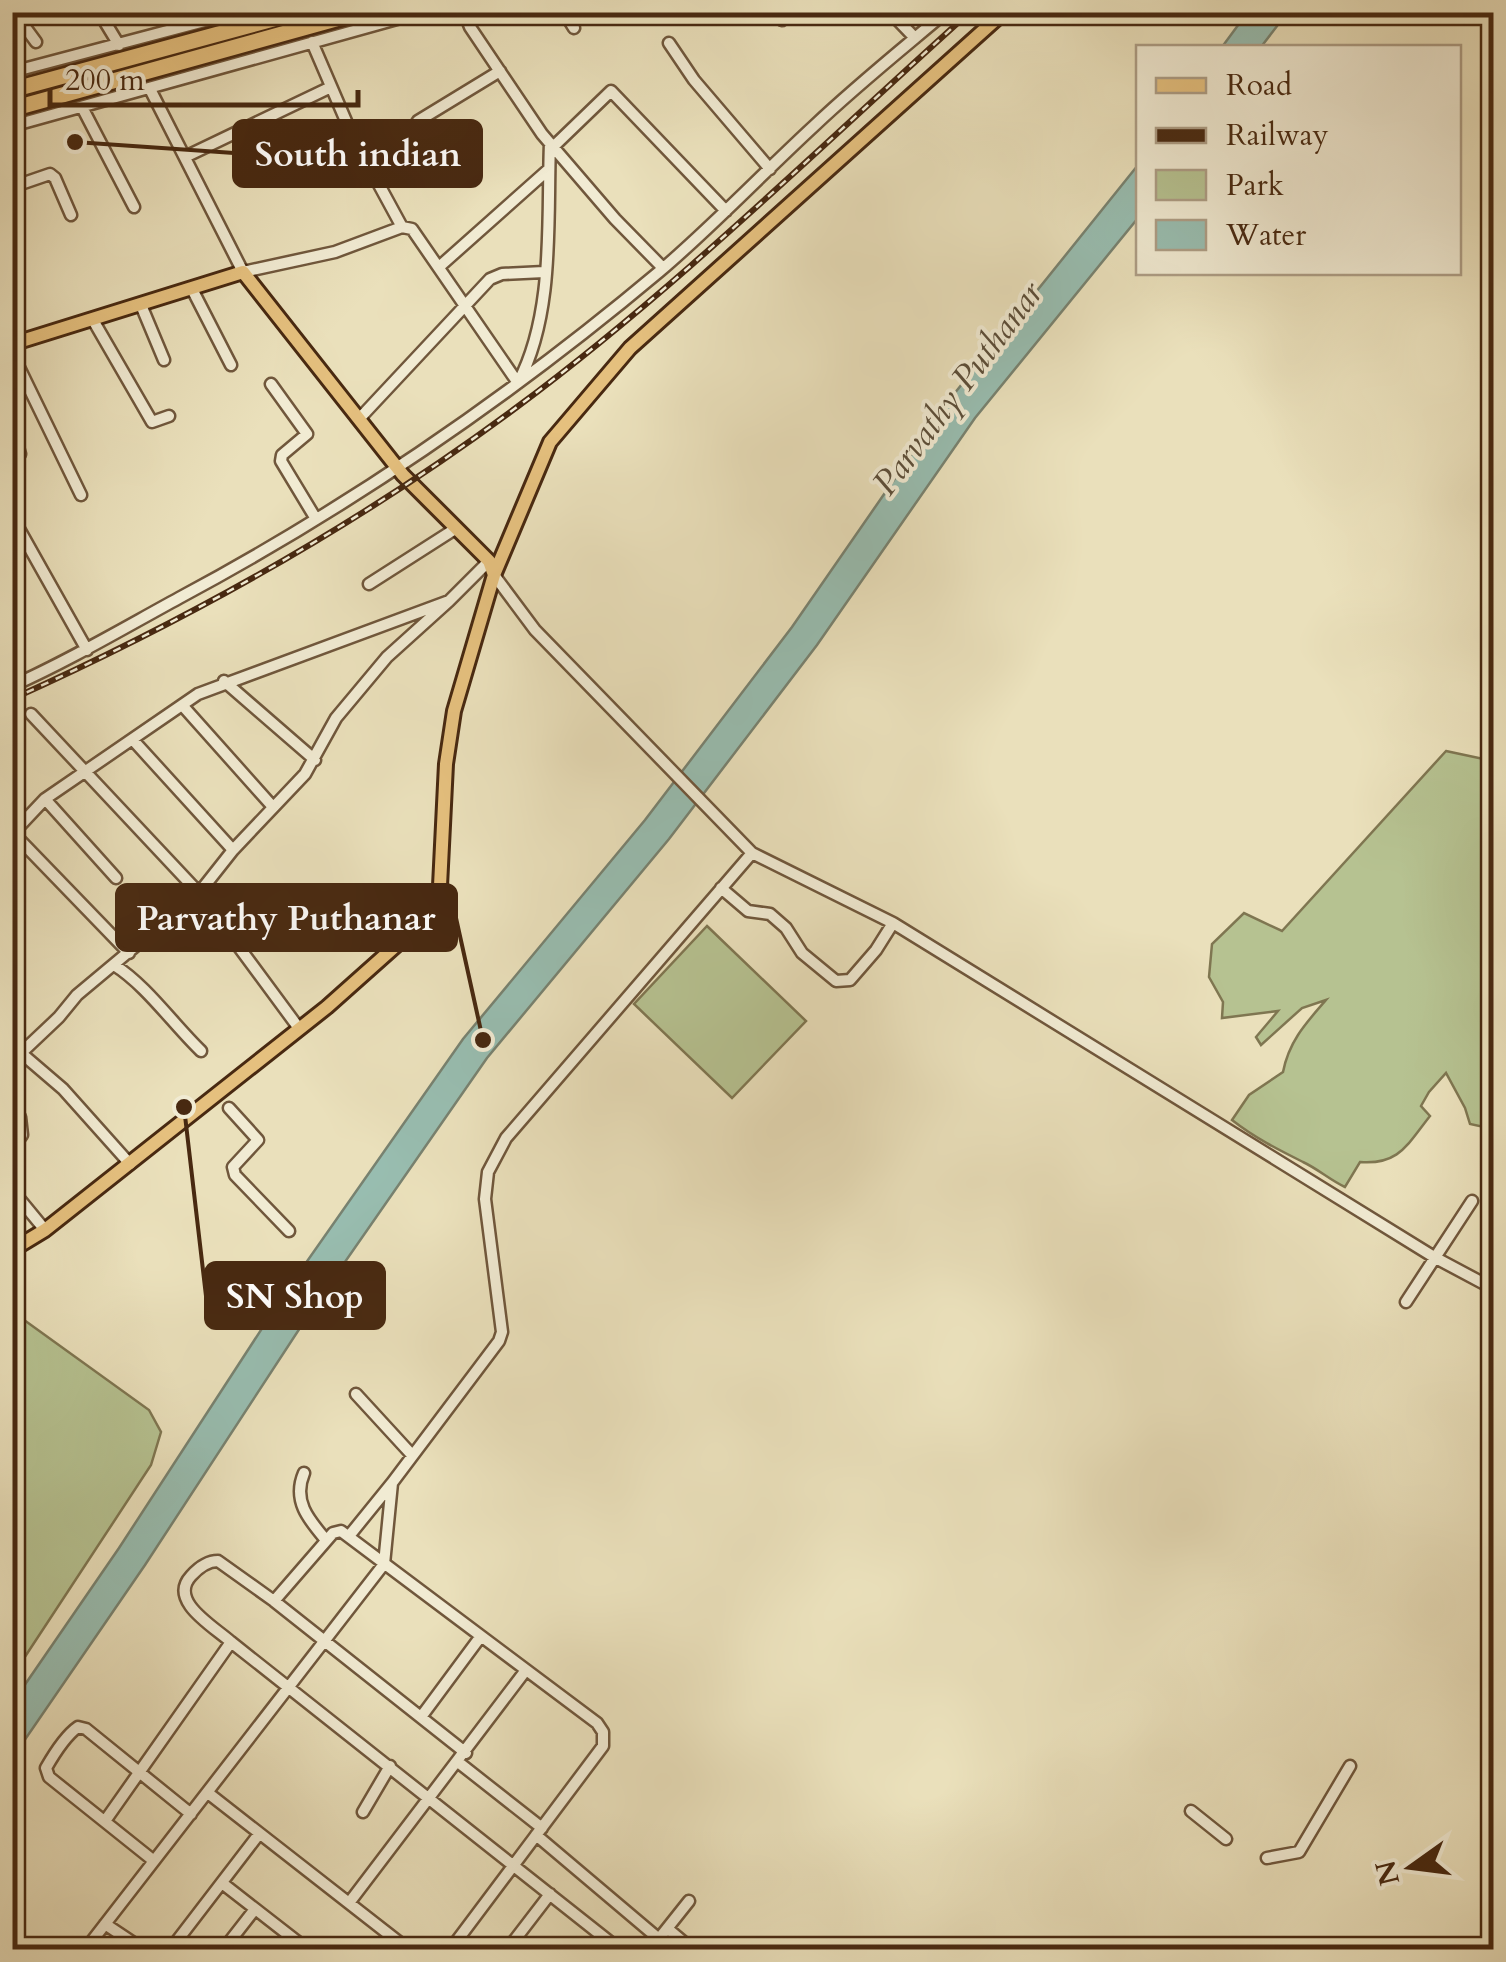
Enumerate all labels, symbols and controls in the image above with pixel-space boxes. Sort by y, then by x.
scale bar [50,45,358,107]
legend [1136,45,1461,275]
text: 200 m [65,60,145,101]
text: Road [1226,65,1292,106]
text: Railway [1226,115,1329,156]
callout: South indian [234,121,481,186]
text: South indian [255,131,462,179]
text: Park [1226,165,1284,206]
text: Water [1225,215,1306,256]
water label: Parvathy Puthanar [862,271,1055,505]
callout: Parvathy Puthanar [117,885,456,950]
text: Parvathy Puthanar [136,895,436,943]
callout: SN Shop [206,1263,384,1328]
text: SN Shop [226,1273,364,1321]
north arrow [1361,1817,1461,1917]
text: N [1366,1856,1409,1889]

